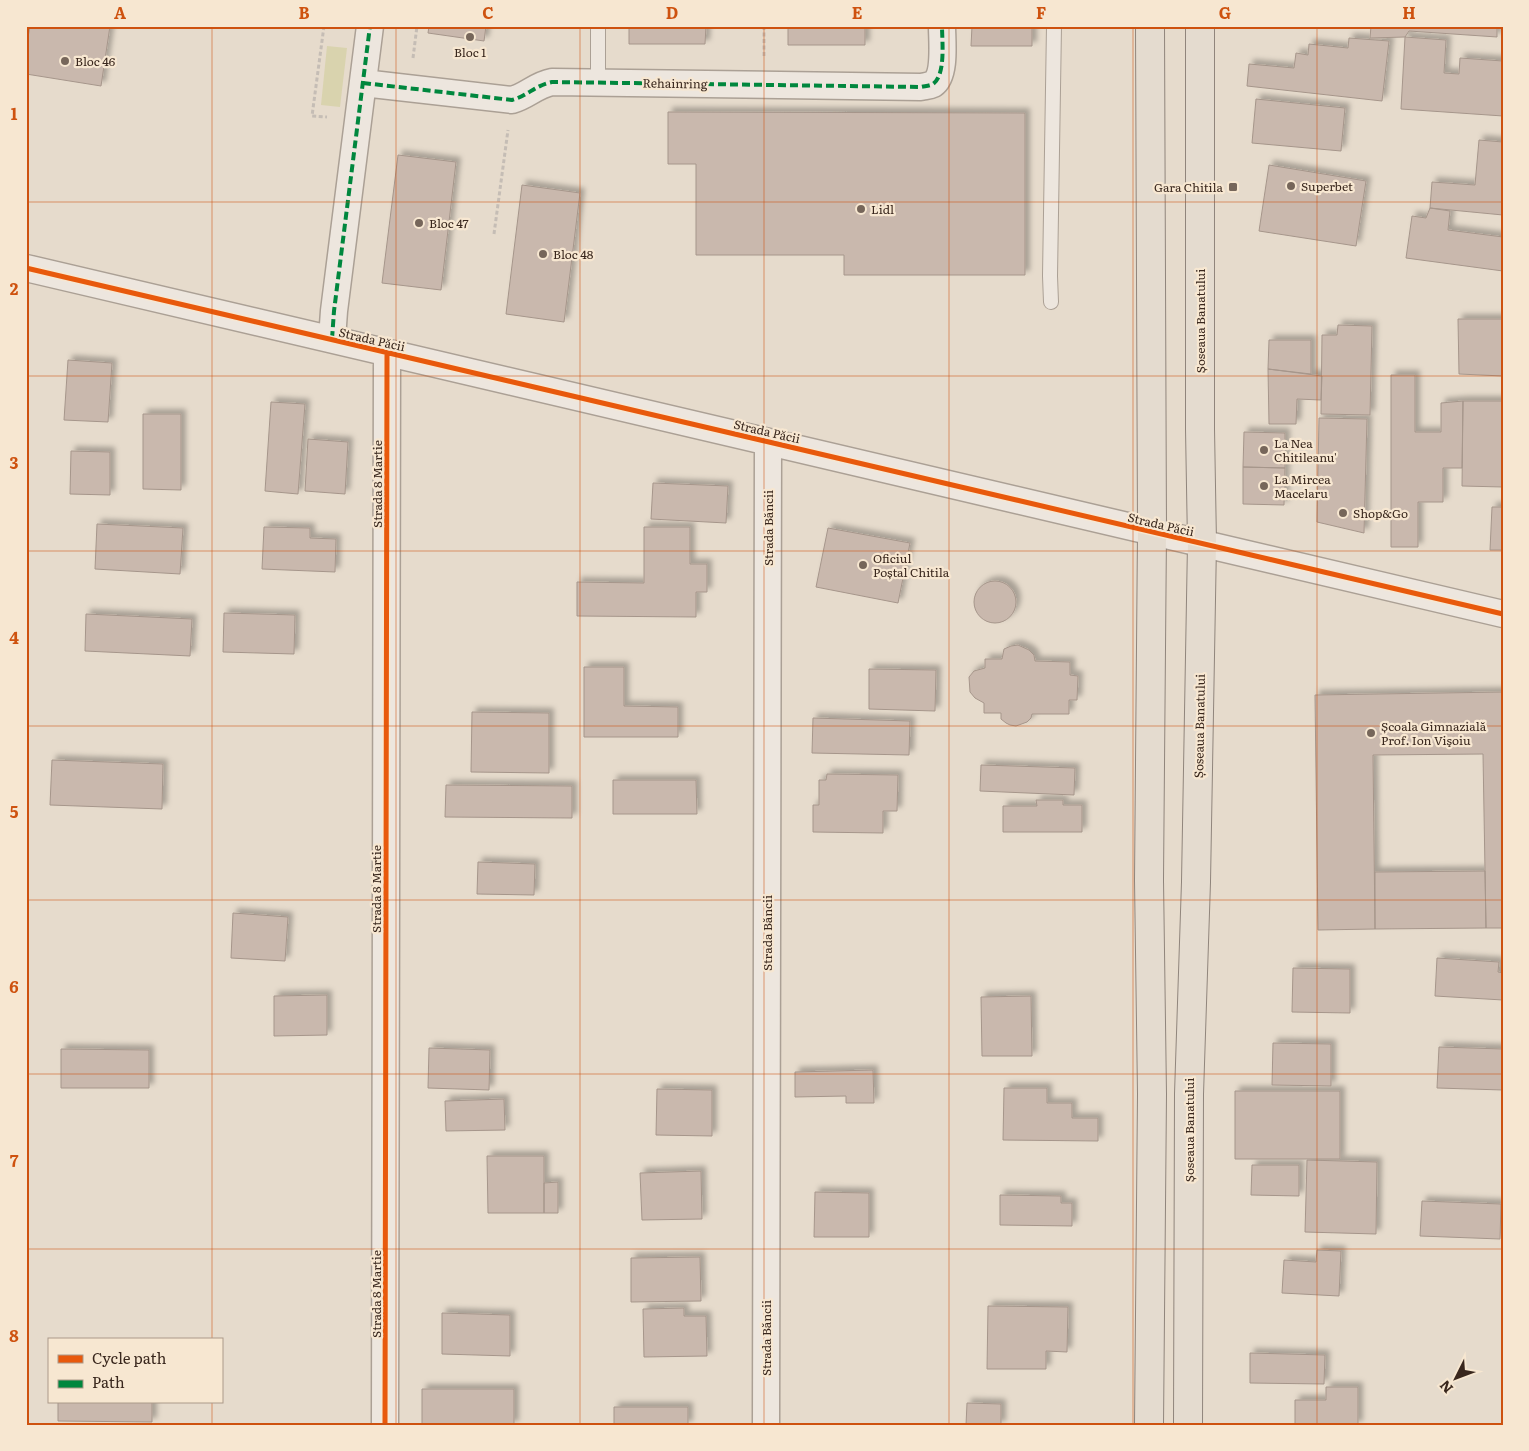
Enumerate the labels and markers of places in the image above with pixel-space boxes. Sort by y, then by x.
marker: Bloc 1 [464,31,476,43]
place label: Bloc 1 [454,43,486,61]
place label: Bloc 46 [75,52,116,70]
marker: Bloc 46 [59,55,71,67]
place label: Superbet [1301,177,1353,195]
place label: Gara Chitila [1154,178,1224,196]
marker: Superbet [1285,180,1297,192]
marker: Gara Chitila [1227,181,1239,193]
place label: Lidl [871,200,894,218]
marker: Lidl [855,203,867,215]
place label: Bloc 47 [429,214,469,232]
marker: Bloc 47 [413,217,425,229]
place label: Bloc 48 [553,245,594,263]
marker: Bloc 48 [537,248,549,260]
place label: La Nea Chitileanu' [1274,434,1337,466]
marker: La Nea Chitileanu' [1258,444,1270,456]
place label: La Mircea Macelaru [1274,470,1331,502]
marker: La Mircea Macelaru [1258,480,1270,492]
place label: Shop&Go [1353,504,1408,522]
marker: Shop&Go [1337,507,1349,519]
place label: Oficiul Poștal Chitila [873,549,950,581]
marker: Oficiul Poștal Chitila [857,559,869,571]
place label: Școala Gimnazială Prof. Ion Vişoiu [1381,717,1487,749]
marker: Școala Gimnazială Prof. Ion Vişoiu [1365,727,1377,739]

